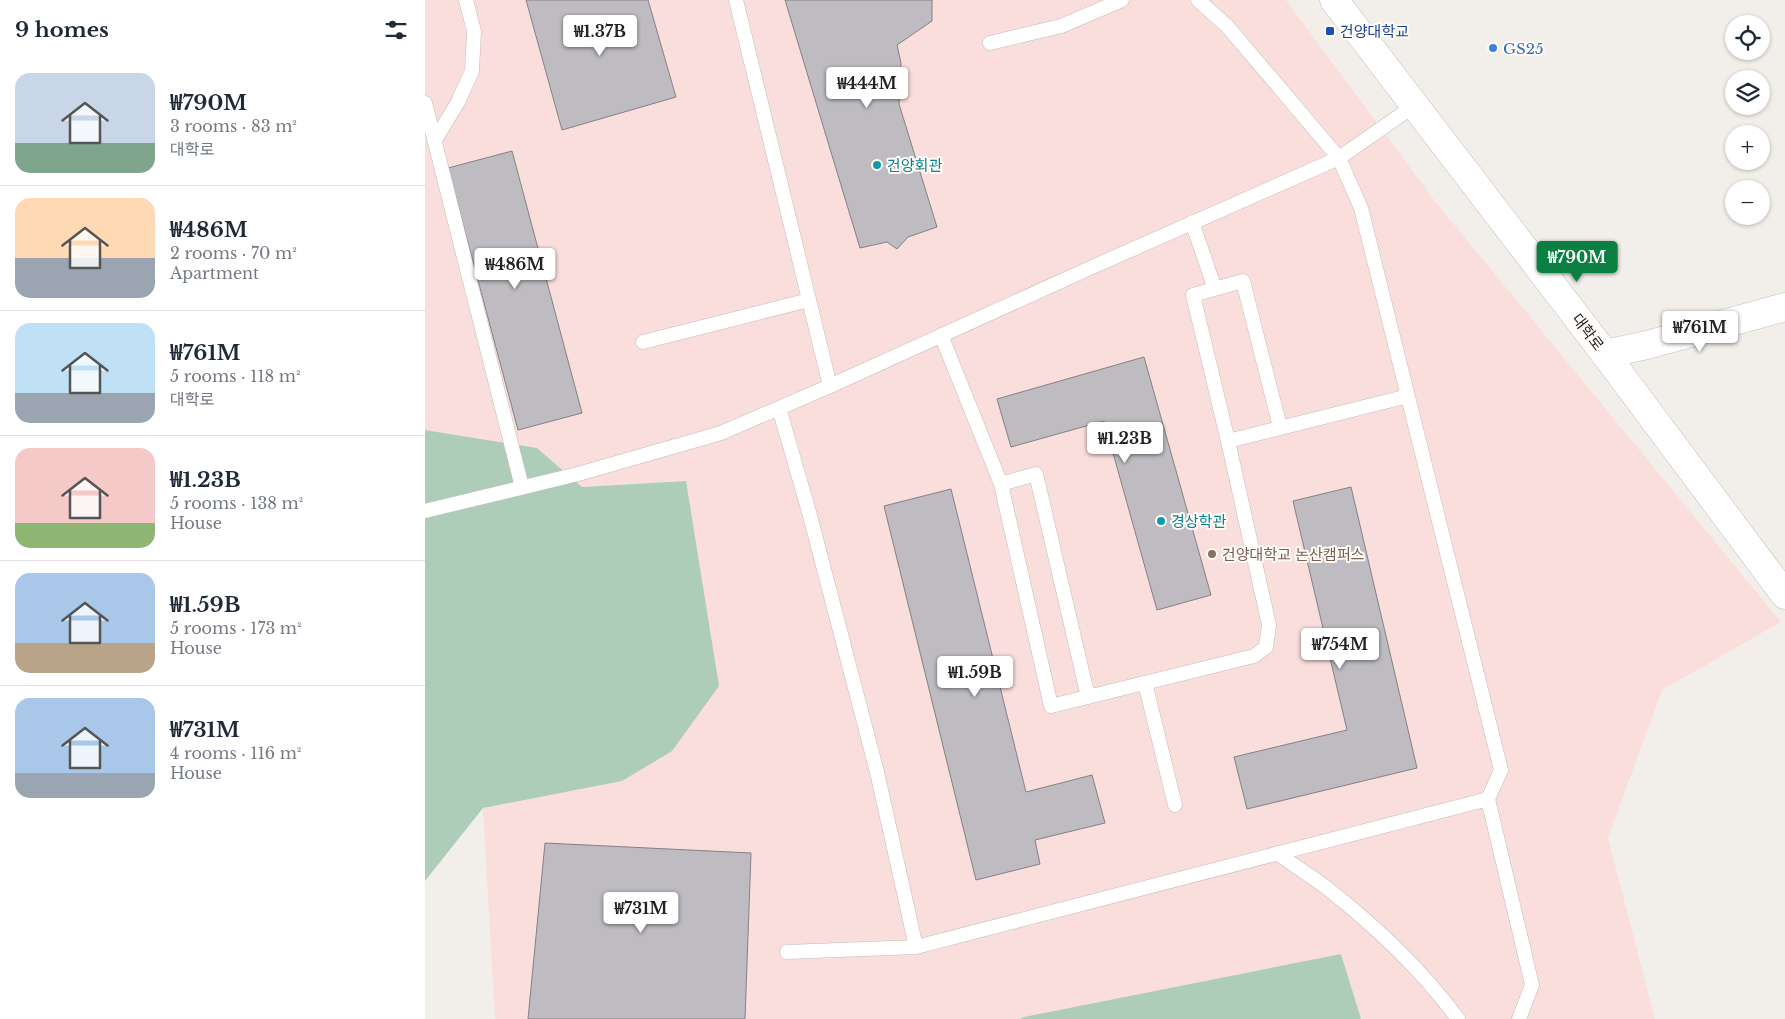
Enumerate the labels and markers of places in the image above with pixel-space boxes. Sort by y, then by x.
pin: ₩1.37B [559,15,641,57]
place label: 건양대학교 [1340,22,1409,41]
marker: 건양대학교 [1324,25,1336,37]
place label: GS25 [1503,39,1544,58]
marker: GS25 [1487,42,1499,54]
pin: ₩444M [832,66,902,109]
place label: 건양회관 [887,156,942,175]
marker: 건양회관 [871,159,883,171]
pin: ₩790M [1542,240,1612,283]
pin: ₩486M [480,248,550,290]
pin: ₩761M [1665,310,1735,353]
pin: ₩1.23B [1084,422,1166,464]
place label: 경상학관 [1171,512,1226,531]
marker: 경상학관 [1155,515,1167,527]
place label: 건양대학교 논산캠퍼스 [1222,545,1365,564]
marker: 건양대학교 논산캠퍼스 [1206,548,1218,560]
pin: ₩754M [1305,628,1375,670]
pin: ₩1.59B [934,656,1016,698]
pin: ₩731M [606,892,676,934]

